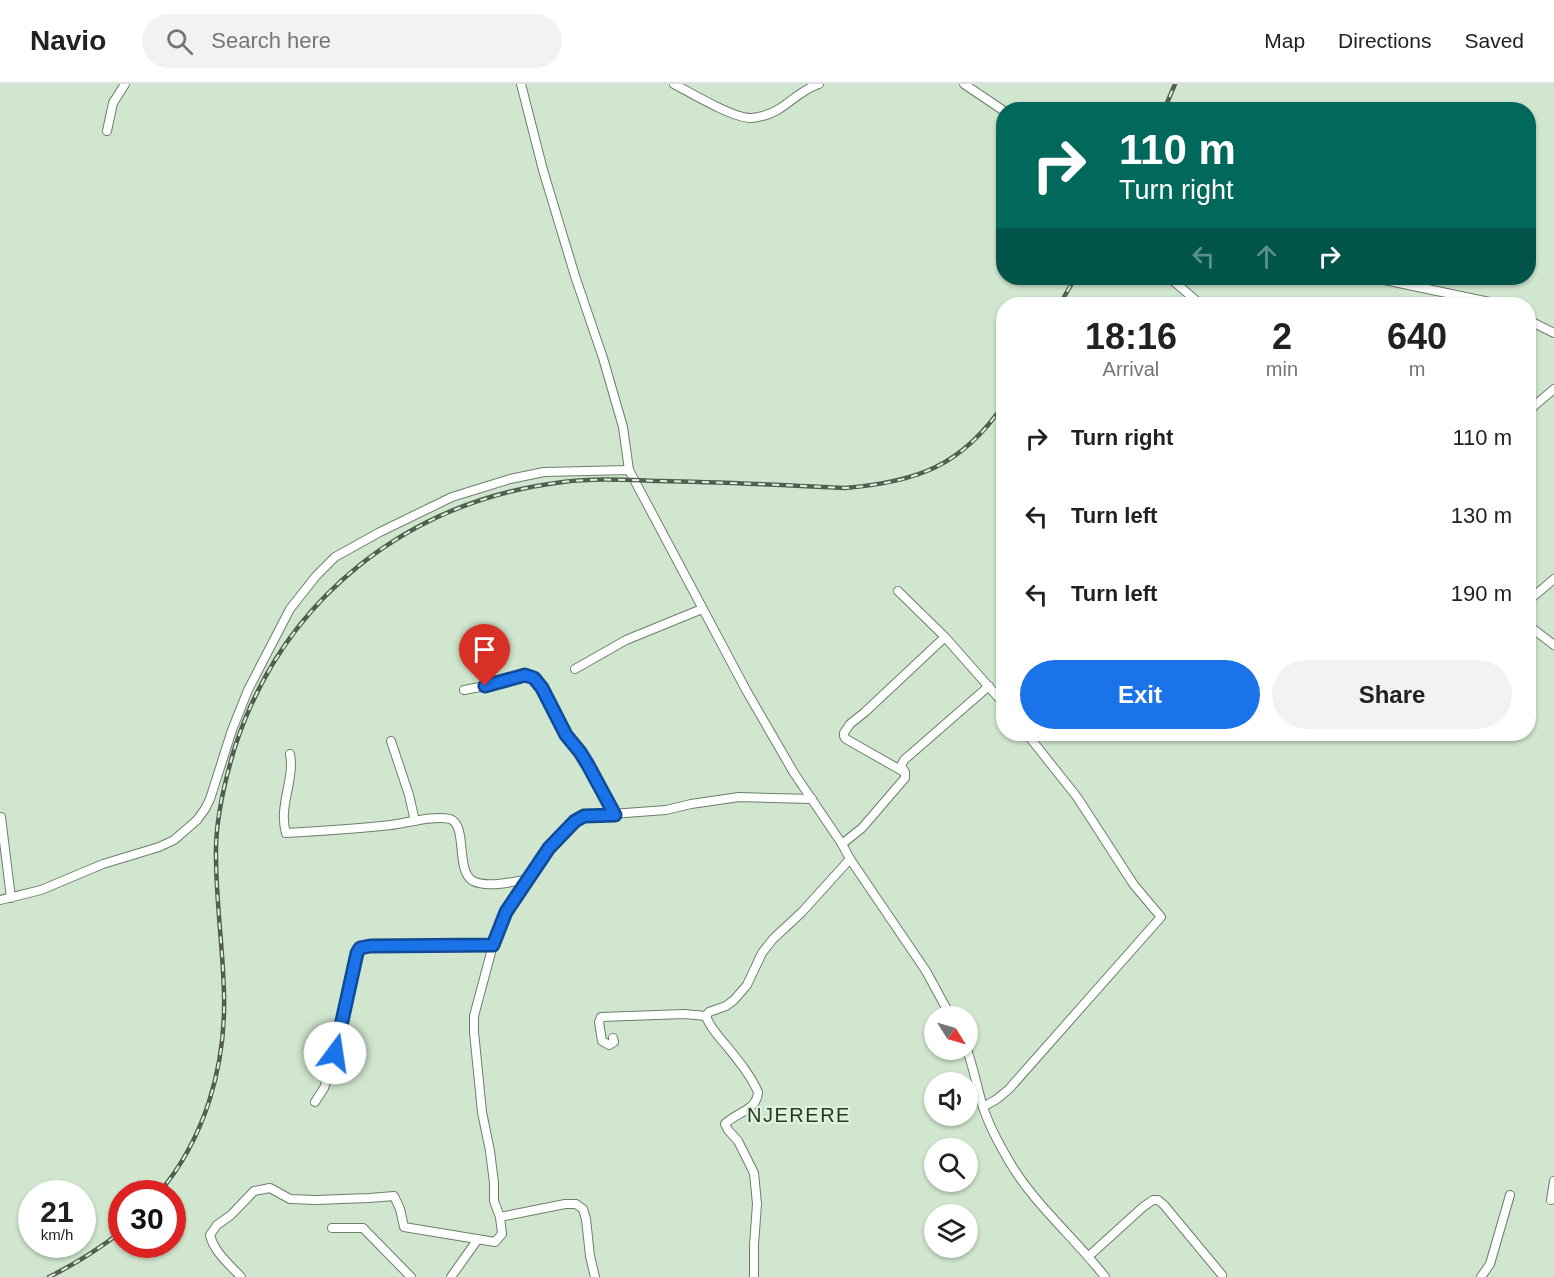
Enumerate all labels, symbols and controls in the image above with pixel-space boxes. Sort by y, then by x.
search box [142,14,562,68]
text: Navio [30,25,106,56]
icon: search [163,25,196,58]
text: Search here [211,28,331,53]
text: Map [1264,29,1305,52]
text: Directions [1338,29,1431,52]
text: Saved [1464,29,1524,52]
icon: right [1020,126,1098,204]
text: 110 m [1119,126,1236,173]
text: Turn right [1119,175,1234,205]
icon: left [1187,240,1220,273]
icon: ahead [1250,240,1283,273]
icon: right [1313,240,1346,273]
text: 18:16 [1085,316,1177,357]
text: 2 [1272,316,1292,357]
text: 640 [1387,316,1447,357]
text: Arrival [1103,358,1159,380]
text: min [1266,358,1298,380]
text: m [1409,358,1425,380]
icon: right [1020,422,1053,455]
text: Turn right [1071,425,1173,450]
text: 110 m [1452,425,1512,450]
icon: left [1020,500,1053,533]
text: Turn left [1071,503,1157,528]
text: 130 m [1451,503,1512,528]
icon: left [1020,578,1053,611]
text: Turn left [1071,581,1157,606]
text: 190 m [1451,581,1512,606]
pin [459,624,510,686]
icon: arrive [468,633,501,666]
button: Exit [1020,660,1260,729]
button: Share [1272,660,1512,729]
north arrow [924,1006,978,1060]
map controls [924,1006,978,1258]
position arrow [303,1021,367,1085]
button: sound [924,1072,978,1126]
district label: NJERERE [747,1104,851,1126]
button: search [924,1138,978,1192]
speed limit sign: 30 [108,1180,186,1258]
text: 21 [40,1195,74,1228]
button: layers [924,1204,978,1258]
text: km/h [41,1226,73,1243]

